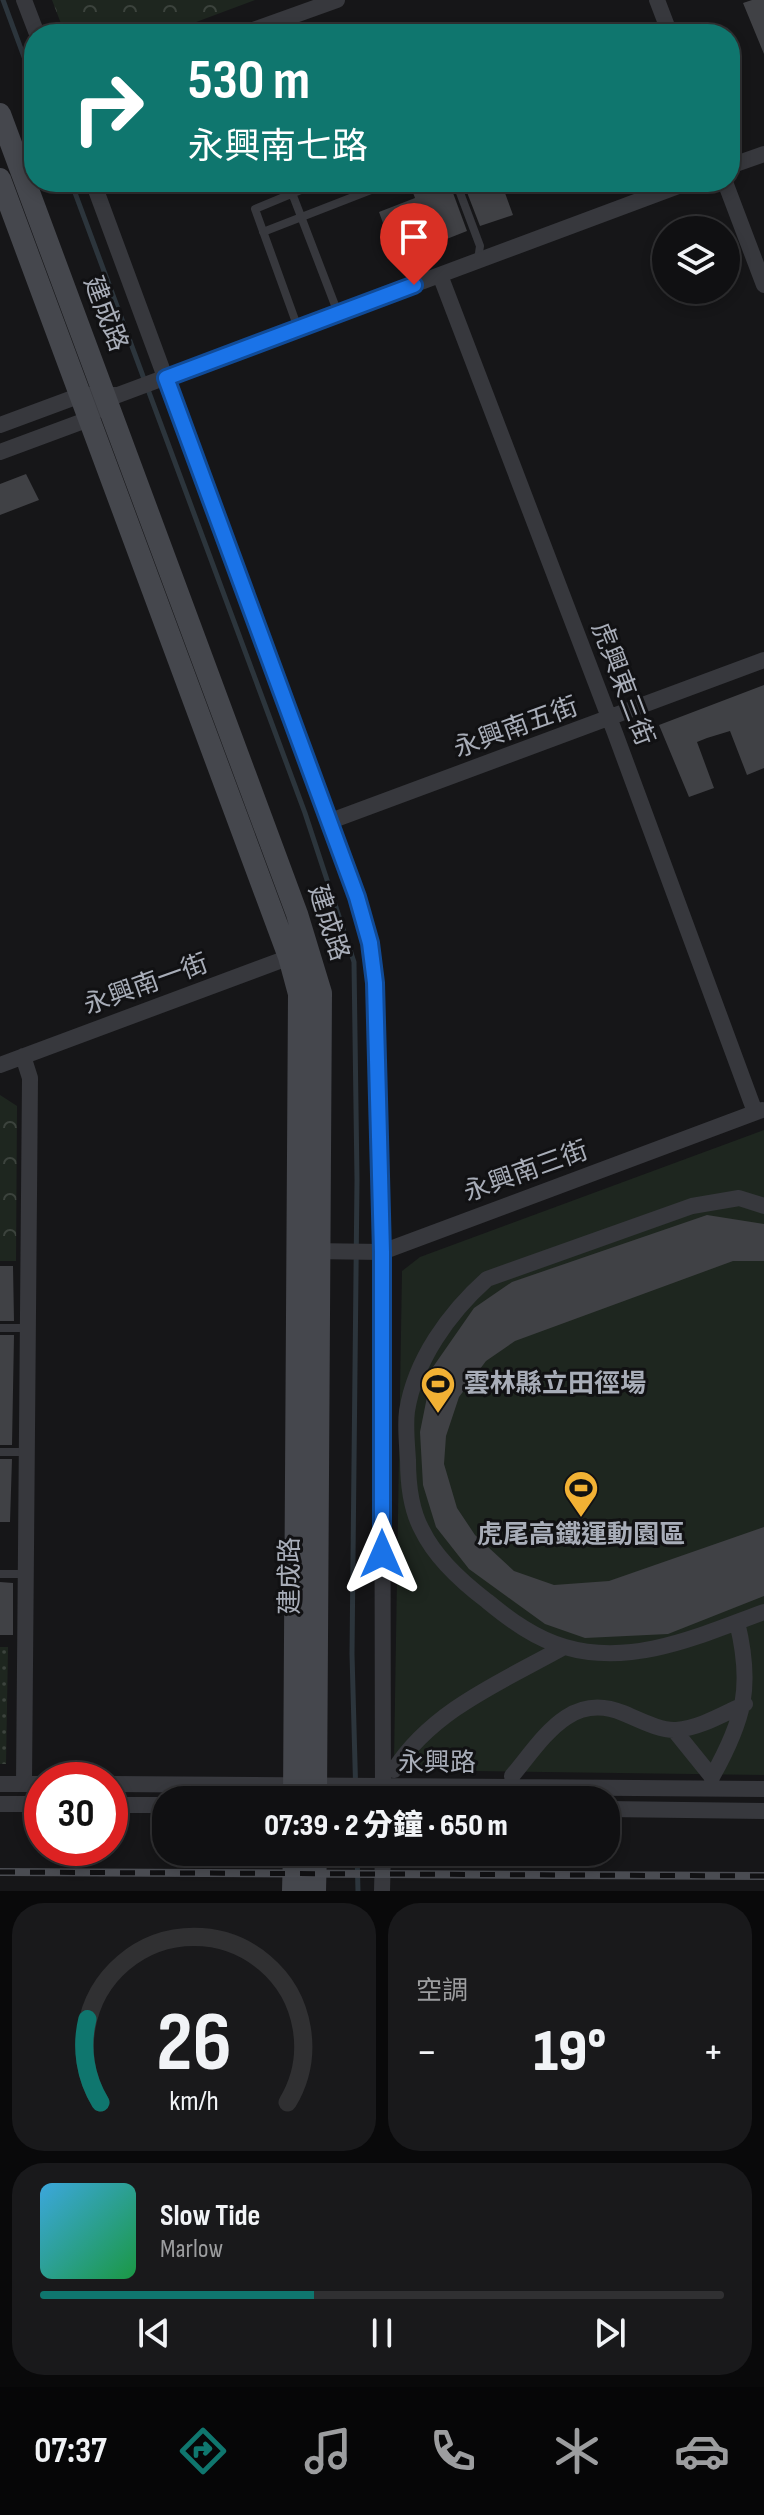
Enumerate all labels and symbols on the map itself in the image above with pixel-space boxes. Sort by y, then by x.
pin [380,203,448,285]
street label: 建成路 [77,272,133,356]
street label: 虎興東三街 [584,618,660,750]
street label: 永興南五街 [450,691,582,765]
street label: 建成路 [301,881,355,965]
street label: 永興南一街 [80,948,212,1022]
street label: 永興南三街 [460,1135,592,1209]
sports icon: 雲林縣立田徑場 [419,1365,457,1415]
place label: 雲林縣立田徑場 [464,1369,646,1400]
sports icon: 虎尾高鐵運動園區 [562,1469,600,1519]
position arrow [340,1512,424,1596]
place label: 虎尾高鐵運動園區 [477,1520,685,1551]
street label: 建成路 [275,1537,306,1615]
street label: 永興路 [398,1748,476,1779]
speed limit sign: 30 [24,1762,128,1866]

